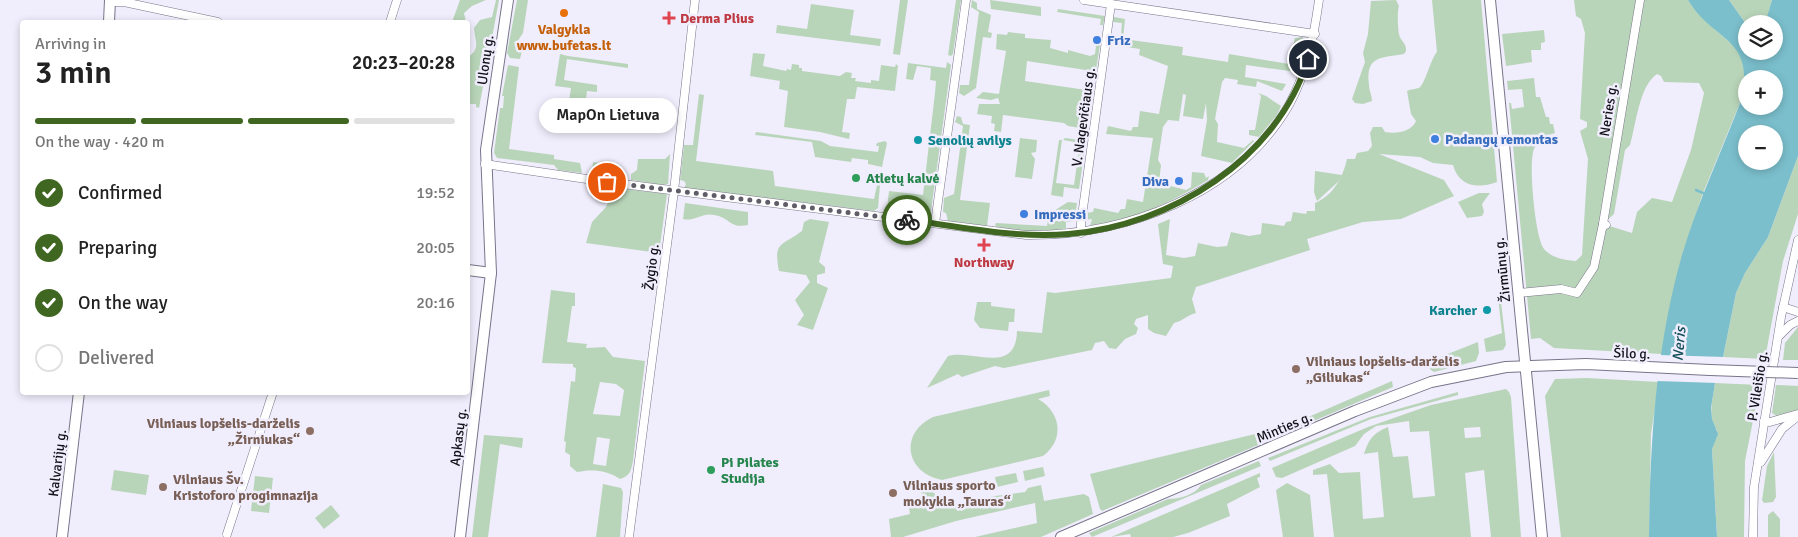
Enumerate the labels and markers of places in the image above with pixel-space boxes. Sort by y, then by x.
marker: Valgykla www.bufetas.lt [558,7,570,19]
place label: Derma Plius [680,10,754,27]
marker: Derma Plius [662,11,676,25]
place label: Valgykla www.bufetas.lt [517,21,612,54]
place label: Friz [1107,32,1130,49]
marker: Friz [1091,34,1103,46]
pin [1287,38,1329,80]
callout: MapOn Lietuva [538,97,676,132]
place label: Padangų remontas [1445,131,1558,148]
place label: Senolių avilys [928,132,1012,149]
marker: Padangų remontas [1429,133,1441,145]
marker: Senolių avilys [912,134,924,146]
pin [586,161,628,203]
place label: Atletų kalvė [866,170,939,187]
marker: Atletų kalvė [850,172,862,184]
place label: Diva [1142,173,1169,190]
marker: Diva [1173,175,1185,187]
place label: Impressi [1034,206,1086,223]
marker: Impressi [1018,208,1030,220]
marker: Northway [977,238,991,252]
place label: Northway [954,254,1014,271]
place label: Karcher [1429,302,1477,319]
marker: Karcher [1481,304,1493,316]
place label: Vilniaus lopšelis-darželis „Giliukas“ [1306,353,1459,386]
marker: Vilniaus lopšelis-darželis „Giliukas“ [1290,363,1302,375]
place label: Vilniaus lopšelis-darželis „Žirniukas“ [147,415,300,448]
marker: Vilniaus lopšelis-darželis „Žirniukas“ [304,425,316,437]
place label: Pi Pilates Studija [721,454,779,487]
marker: Pi Pilates Studija [705,464,717,476]
place label: Vilniaus Šv. Kristoforo progimnazija [173,471,318,504]
place label: Vilniaus sporto mokykla „Tauras“ [903,477,1011,510]
marker: Vilniaus Šv. Kristoforo progimnazija [157,481,169,493]
marker: Vilniaus sporto mokykla „Tauras“ [887,487,899,499]

